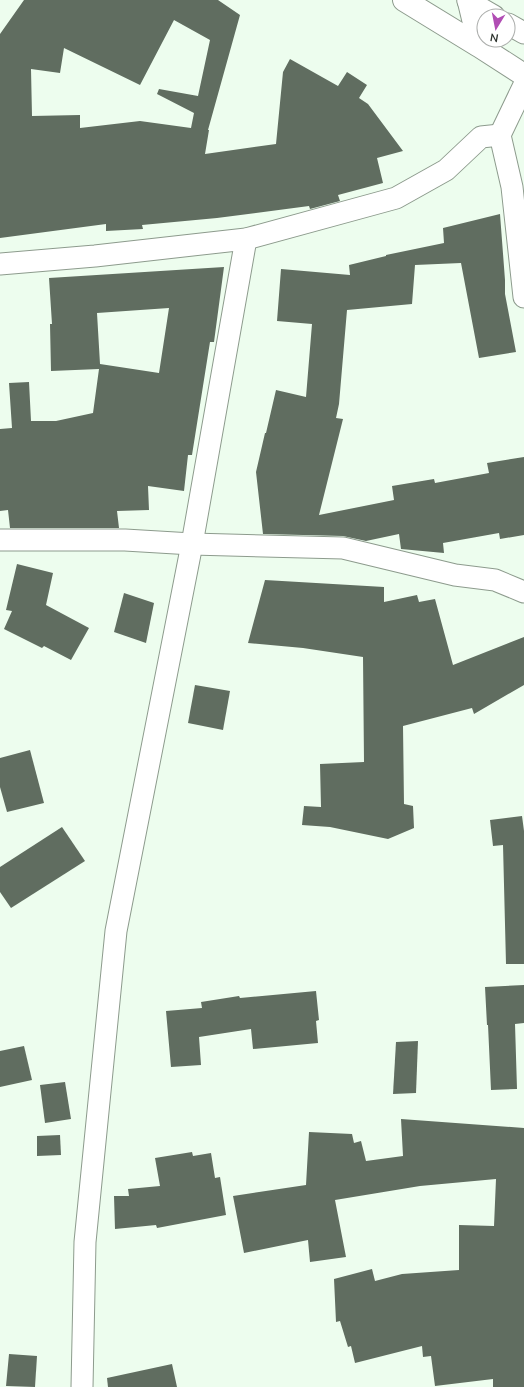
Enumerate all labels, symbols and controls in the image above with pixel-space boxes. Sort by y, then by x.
north arrow [476,8,516,48]
text: N [489,30,500,45]

